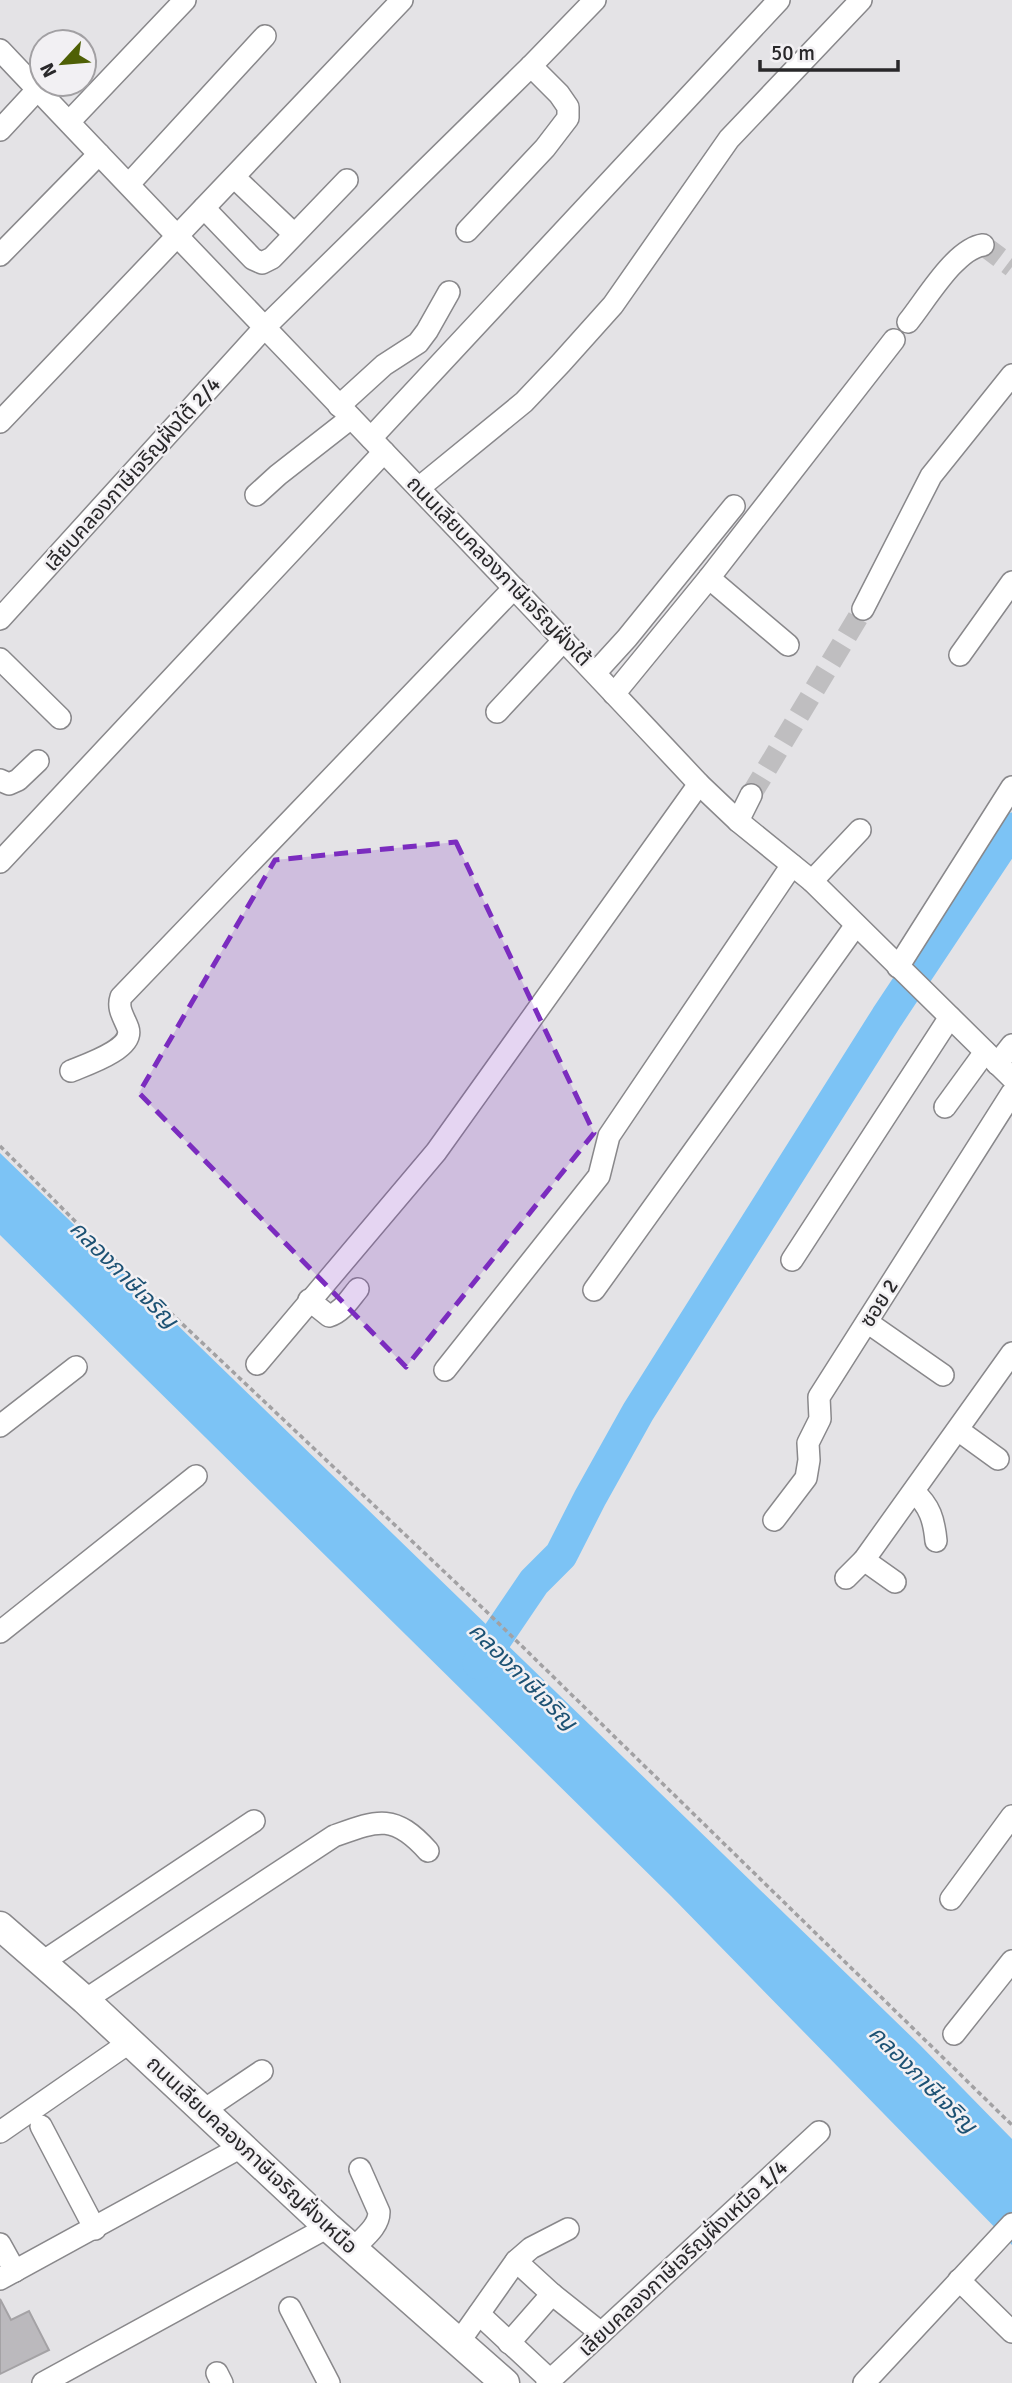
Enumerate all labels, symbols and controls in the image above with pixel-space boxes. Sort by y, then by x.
north arrow [28,28,98,98]
scale bar [760,28,898,72]
text: 50 m [771,40,815,66]
text: N [35,59,62,81]
street label: เลียบคลองภาษีเจริญฝั่งใต้ 2/4 [37,371,226,576]
street label: ถนนเลียบคลองภาษีเจริญฝั่งใต้ [401,470,598,672]
water label: คลองภาษีเจริญ [63,1214,185,1336]
street label: ซอย 2 [854,1274,904,1332]
water label: คลองภาษีเจริญ [462,1616,584,1738]
water label: คลองภาษีเจริญ [862,2019,984,2141]
street label: ถนนเลียบคลองภาษีเจริญฝั่งเหนือ [141,2050,364,2260]
street label: เลียบคลองภาษีเจริญฝั่งเหนือ 1/4 [572,2153,793,2362]

